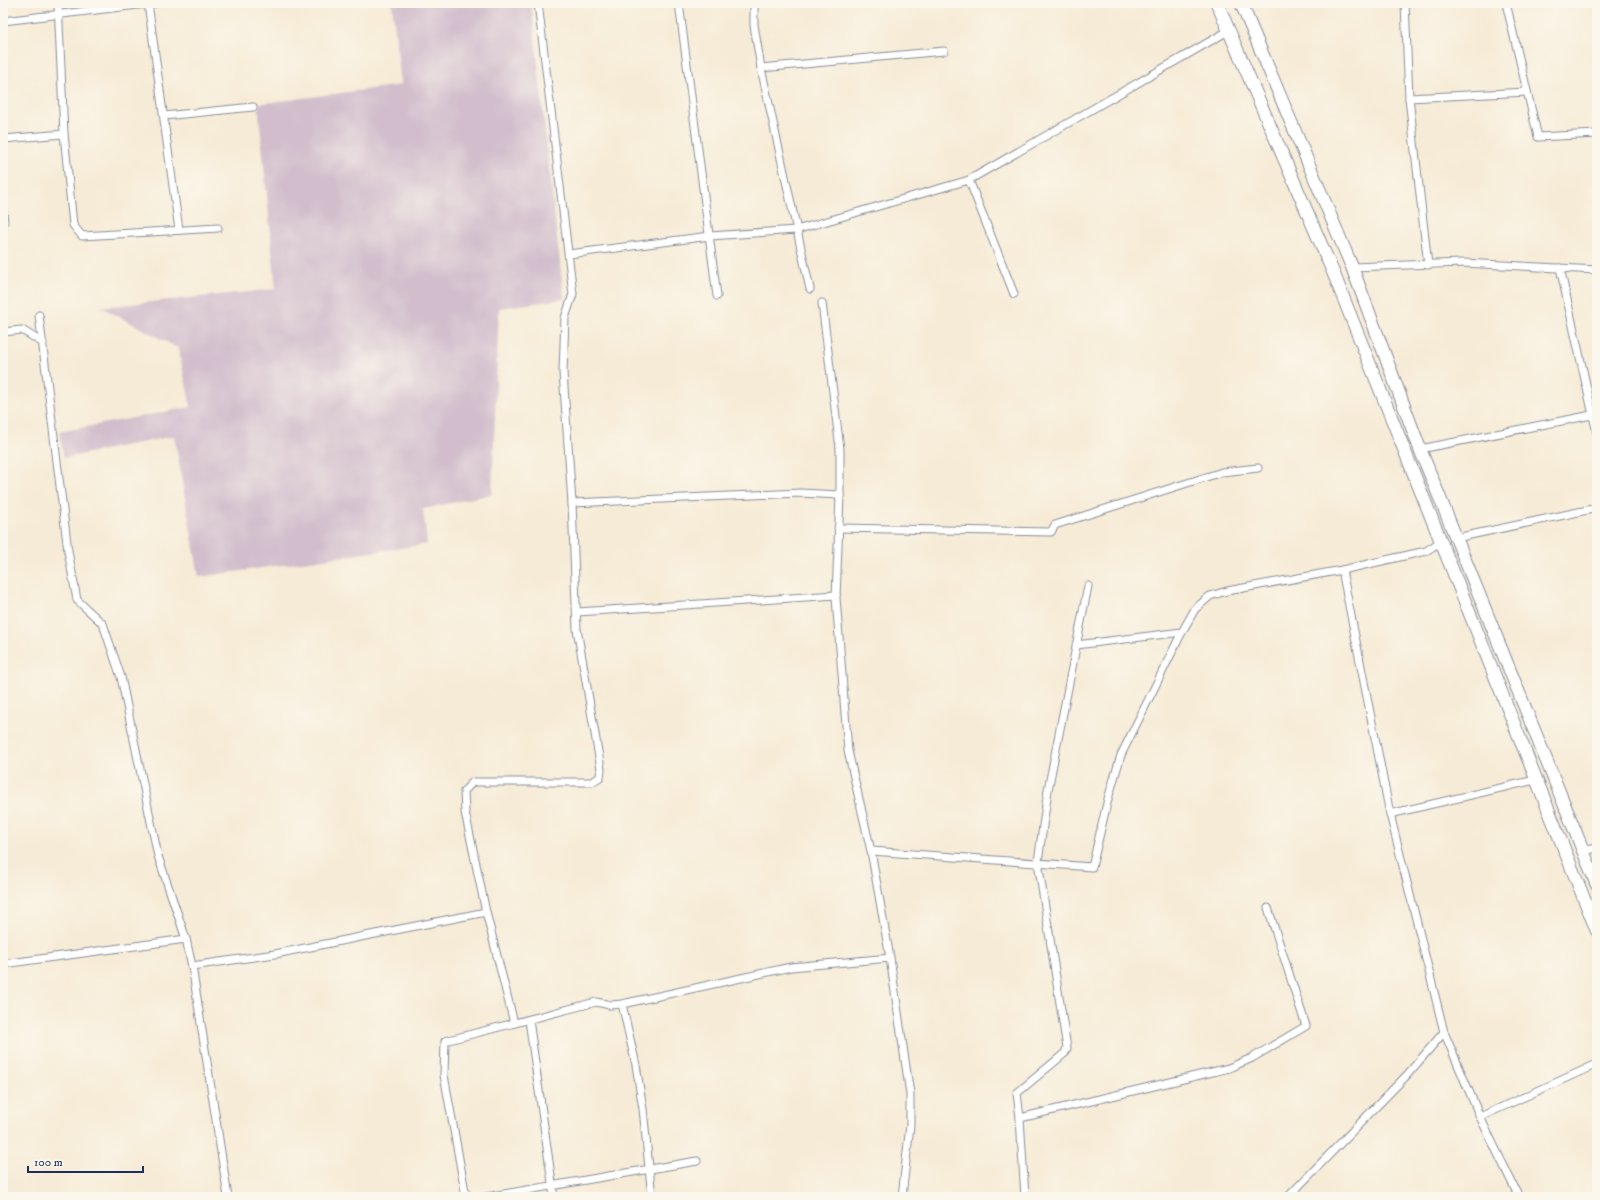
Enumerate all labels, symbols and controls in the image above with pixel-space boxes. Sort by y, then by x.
scale bar [28,1148,143,1174]
text: 100 m [34,1155,63,1170]

